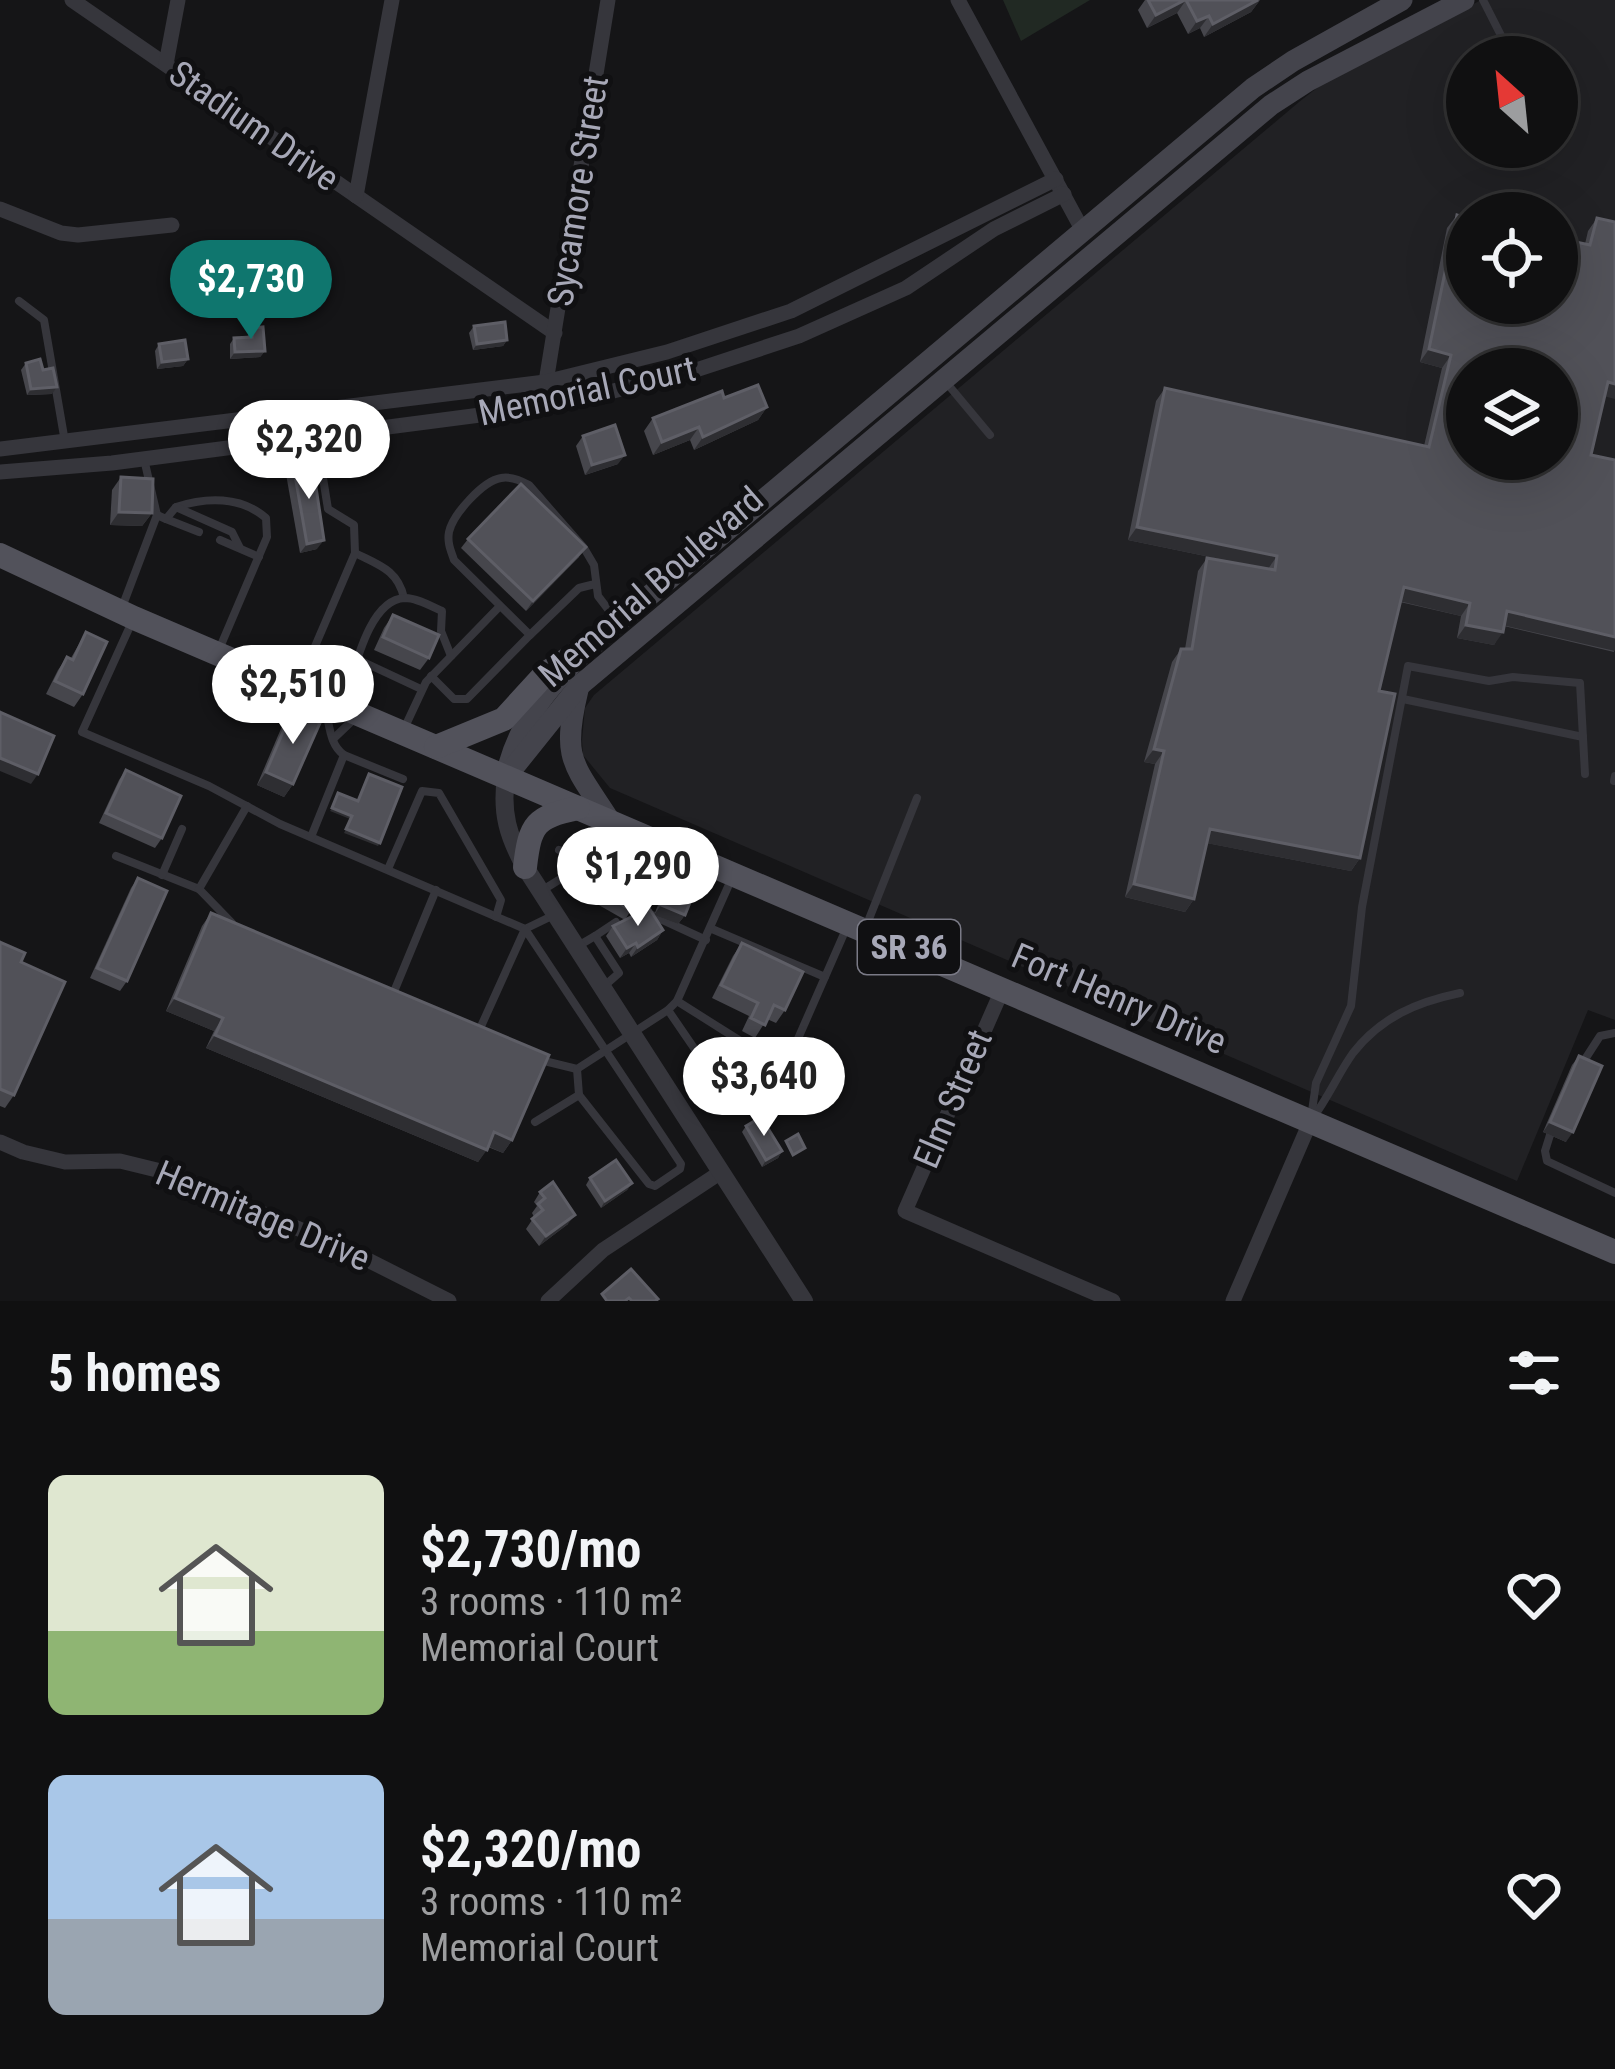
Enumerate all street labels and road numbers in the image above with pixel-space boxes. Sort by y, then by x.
street label: Stadium Drive [161,52,347,200]
street label: Sycamore Street [539,73,617,309]
street label: Memorial Court [475,348,699,434]
street label: Memorial Boulevard [530,478,772,696]
road number: SR 36 [858,920,960,974]
street label: Fort Henry Drive [1005,935,1233,1063]
street label: Elm Street [905,1024,1001,1174]
street label: Hermitage Drive [150,1152,376,1280]

